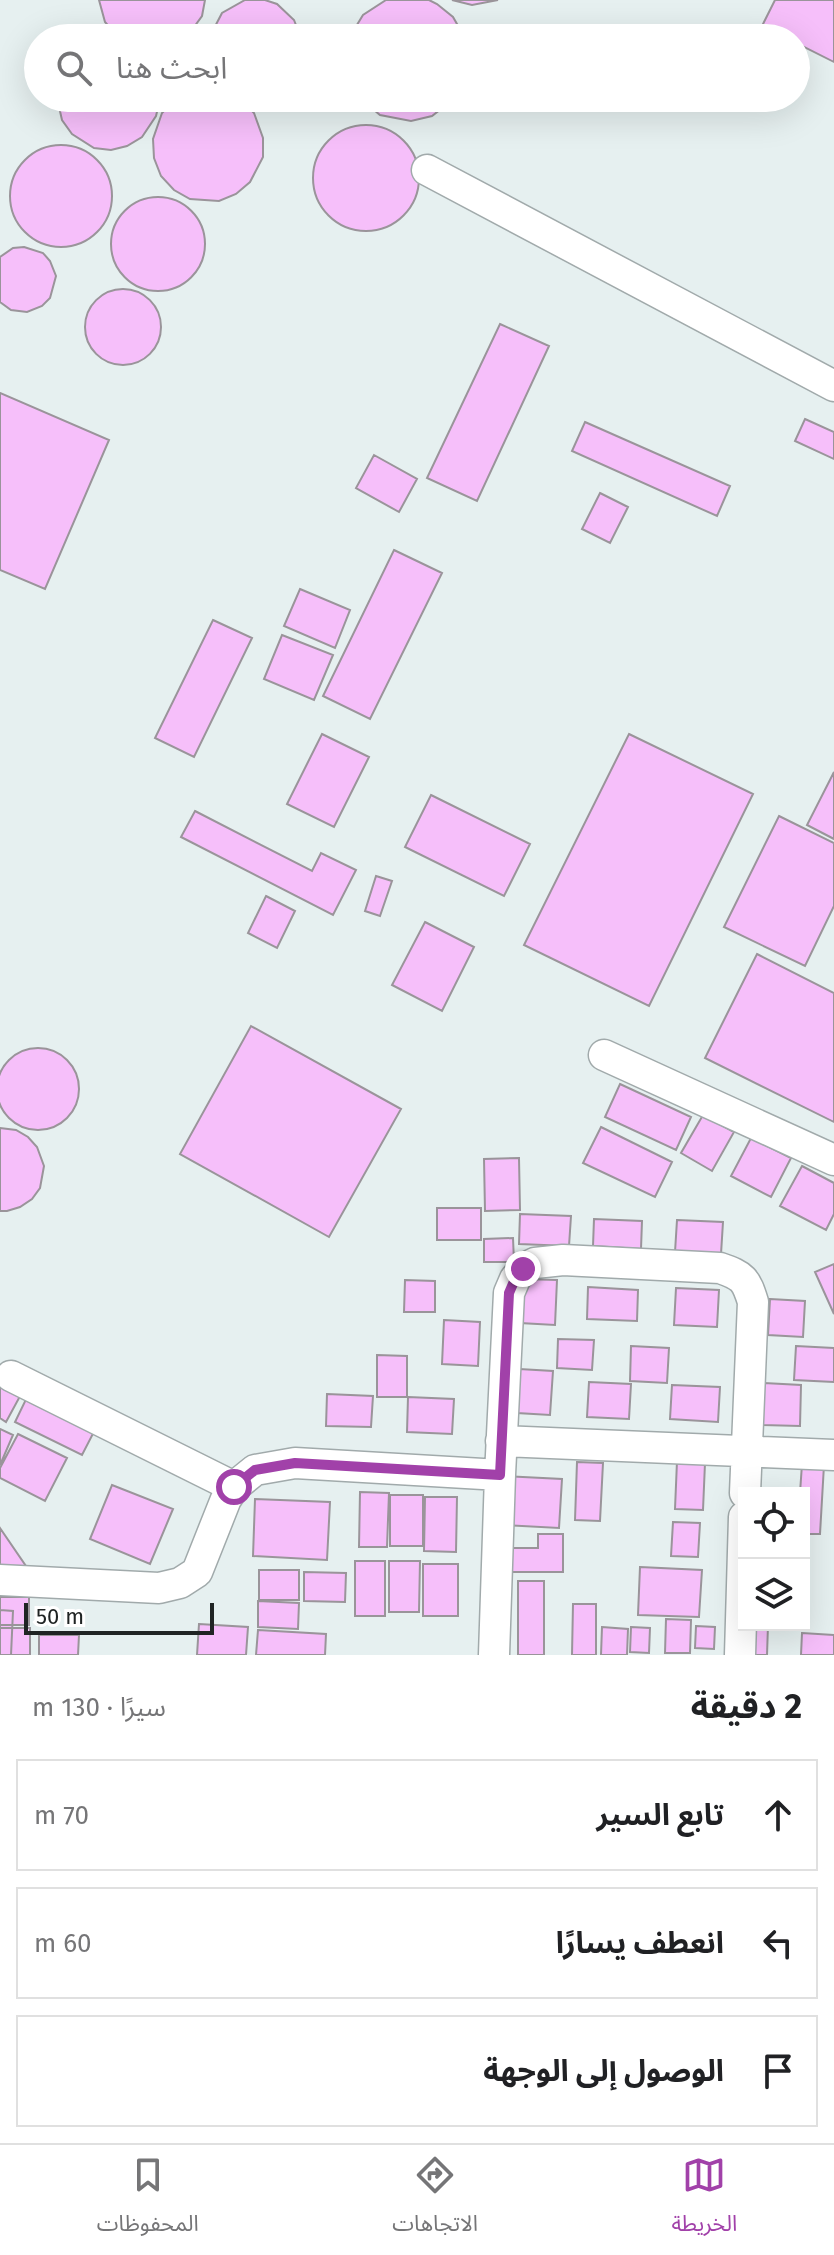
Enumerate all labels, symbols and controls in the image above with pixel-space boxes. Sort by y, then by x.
search box [24,24,810,112]
icon: search [52,46,96,90]
text: ابحث هنا [116,50,227,86]
route end [505,1251,541,1287]
route start [216,1469,252,1505]
map controls [738,1487,810,1631]
button: locate [738,1487,810,1559]
button: layers [738,1559,810,1631]
scale bar [24,1599,214,1635]
text: 50 m [36,1603,84,1630]
text: 2 دقيقة [691,1686,802,1727]
text: سيرًا · 130 m [32,1692,166,1723]
icon: ahead [756,1793,800,1837]
text: تابع السير [597,1797,724,1833]
text: 70 m [34,1800,89,1831]
icon: left [756,1921,800,1965]
text: انعطف يسارًا [556,1925,724,1961]
text: 60 m [34,1928,92,1959]
icon: arrive [756,2049,800,2093]
text: الوصول إلى الوجهة [483,2053,724,2089]
tab: المحفوظات [97,2153,199,2247]
tab: الاتجاهات [392,2153,478,2247]
tab: الخريطة [671,2153,737,2247]

